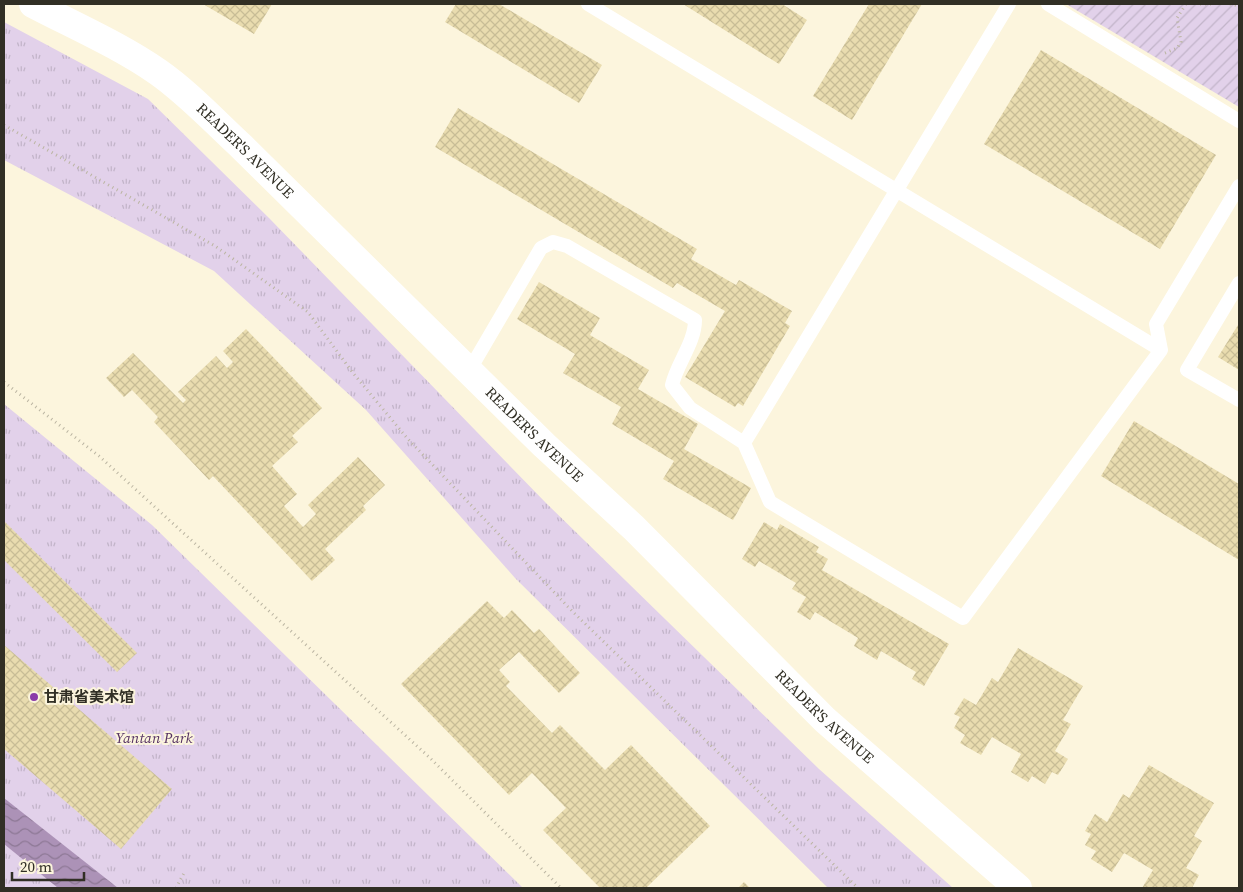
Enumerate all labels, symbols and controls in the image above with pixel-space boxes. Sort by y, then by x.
street label: READER'S AVENUE [192,98,299,203]
street label: READER'S AVENUE [481,382,588,486]
street label: READER'S AVENUE [771,665,879,768]
place label: 甘肃省美术馆 [44,686,134,707]
marker: 甘肃省美术馆 [28,691,40,703]
park label: Yantan Park [115,727,194,748]
scale bar [12,850,85,882]
text: 20 m [20,856,52,877]

